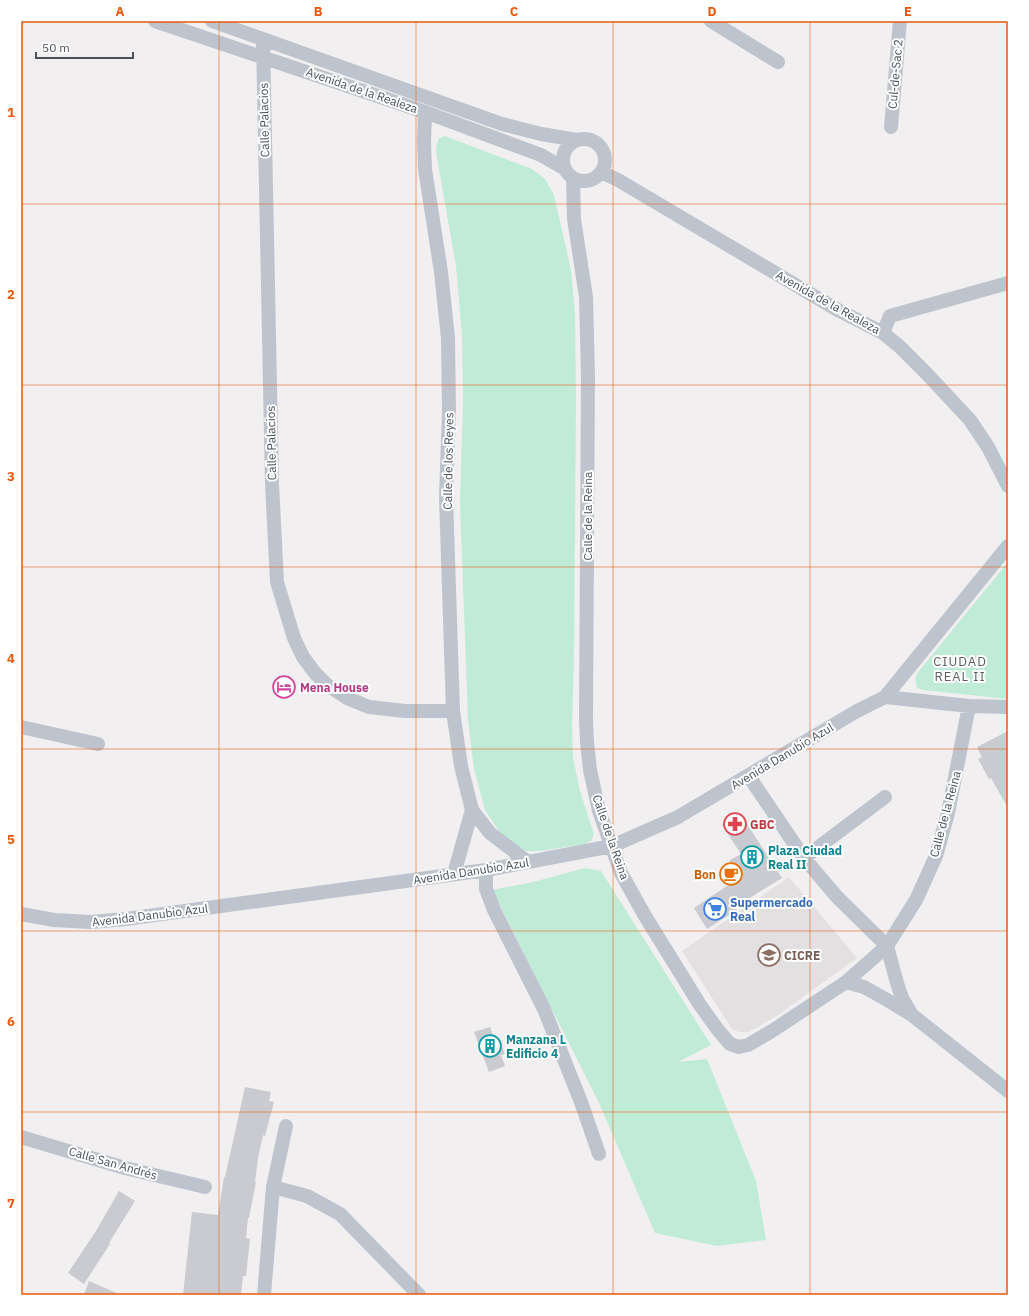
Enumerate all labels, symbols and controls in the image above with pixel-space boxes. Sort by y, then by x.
text: A [116,3,125,20]
text: B [314,3,323,20]
text: C [510,3,519,20]
text: D [707,3,717,20]
text: E [904,3,912,20]
scale bar [36,34,133,60]
street label: Cul-de-Sac 2 [884,38,906,110]
text: 50 m [42,40,70,55]
street label: Avenida de la Realeza [304,64,420,116]
street label: Calle Palacios [256,82,272,157]
text: 1 [7,104,15,121]
street label: Avenida de la Realeza [773,267,883,337]
text: 2 [7,286,15,303]
street label: Calle Palacios [263,405,279,480]
street label: Calle de los Reyes [440,412,456,510]
text: 3 [7,468,15,485]
street label: Calle de la Reina [580,471,595,560]
text: 4 [7,650,15,667]
district label: CIUDAD REAL II [933,653,987,685]
hotel icon: Mena House [271,674,297,700]
place label: Mena House [300,680,369,695]
street label: Avenida Danubio Azul [728,719,836,793]
street label: Calle de la Reina [926,769,964,859]
street label: Calle de la Reina [589,793,633,882]
pharmacy icon: GBC [722,811,748,837]
place label: GBC [750,817,775,832]
text: 5 [7,831,15,848]
place label: Plaza Ciudad Real II [768,843,842,872]
building icon: Plaza Ciudad Real II [739,844,765,870]
street label: Avenida Danubio Azul [412,854,530,888]
cafe icon: Bon [718,861,744,887]
place label: Bon [694,867,716,882]
place label: Supermercado Real [730,895,813,924]
supermarket icon: Supermercado Real [702,896,728,922]
street label: Avenida Danubio Azul [91,900,209,930]
school or university icon: CICRE [756,942,782,968]
place label: CICRE [784,948,820,963]
text: 6 [7,1013,15,1030]
place label: Manzana L Edificio 4 [506,1032,566,1061]
building icon: Manzana L Edificio 4 [477,1033,503,1059]
street label: Calle San Andrés [67,1143,159,1183]
text: 7 [7,1195,15,1212]

